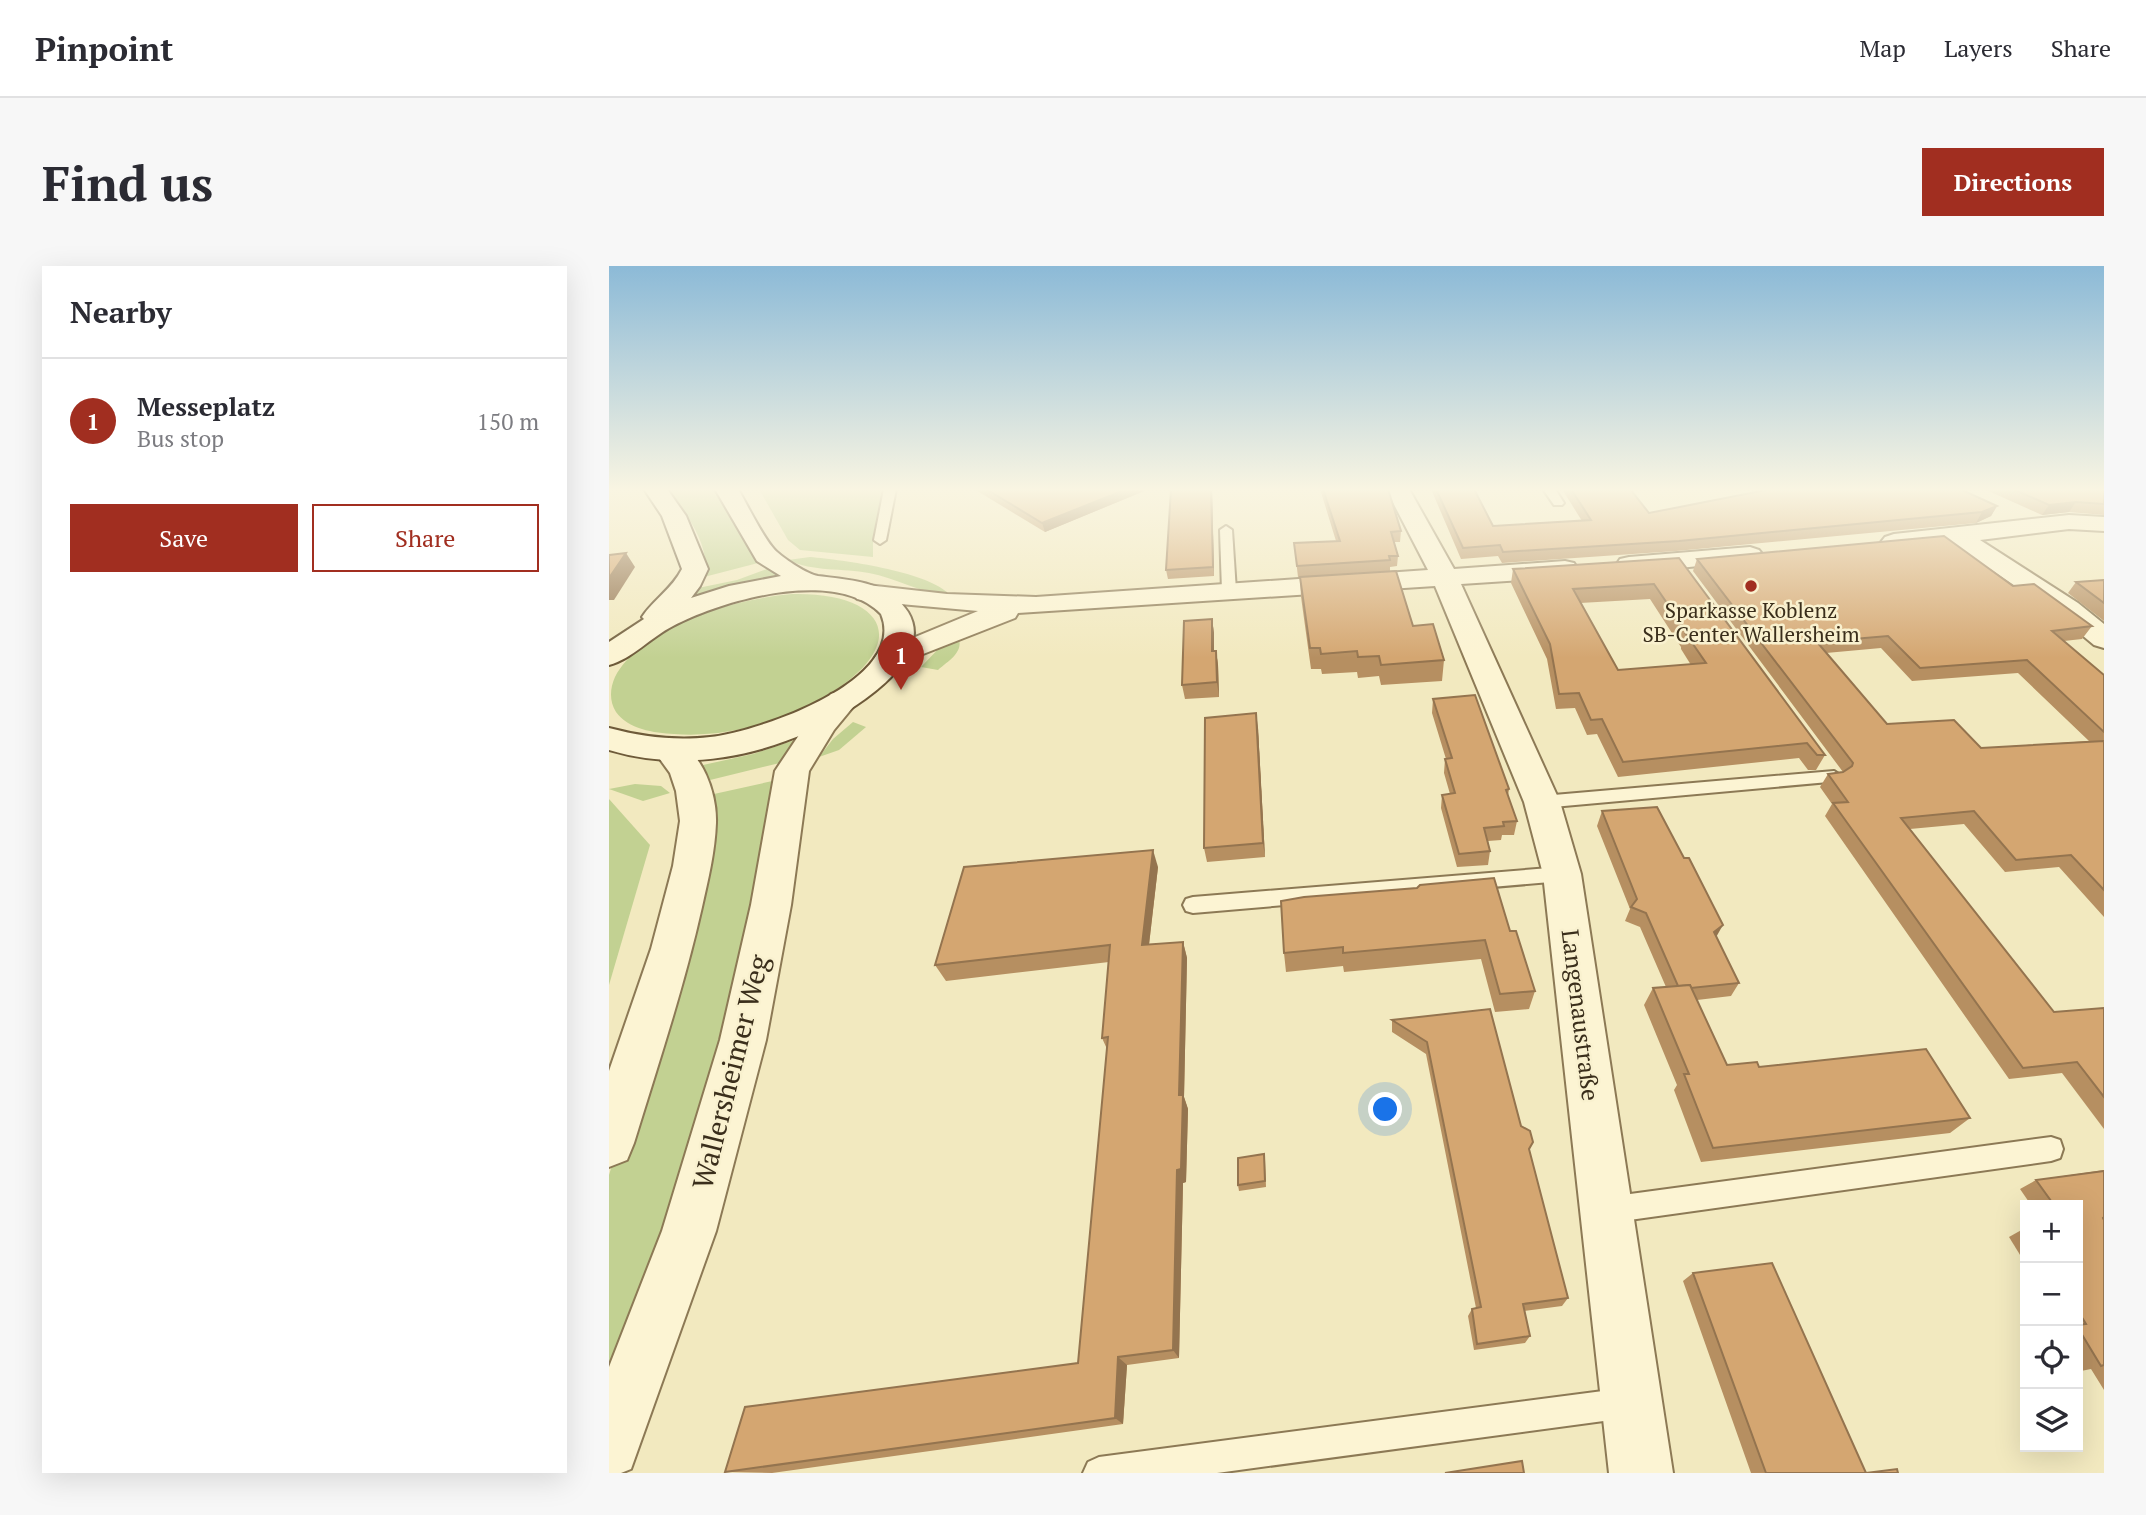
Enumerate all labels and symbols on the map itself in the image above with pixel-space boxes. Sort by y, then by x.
marker: Sparkasse Koblenz SB-Center Wallersheim [1743,578,1759,594]
place label: Sparkasse Koblenz SB-Center Wallersheim [1642,596,1860,648]
pin: 1 [878,632,924,690]
street label: Langenaustraße [1555,927,1607,1103]
street label: Wallersheimer Weg [683,950,777,1193]
your location [1368,1092,1402,1126]

